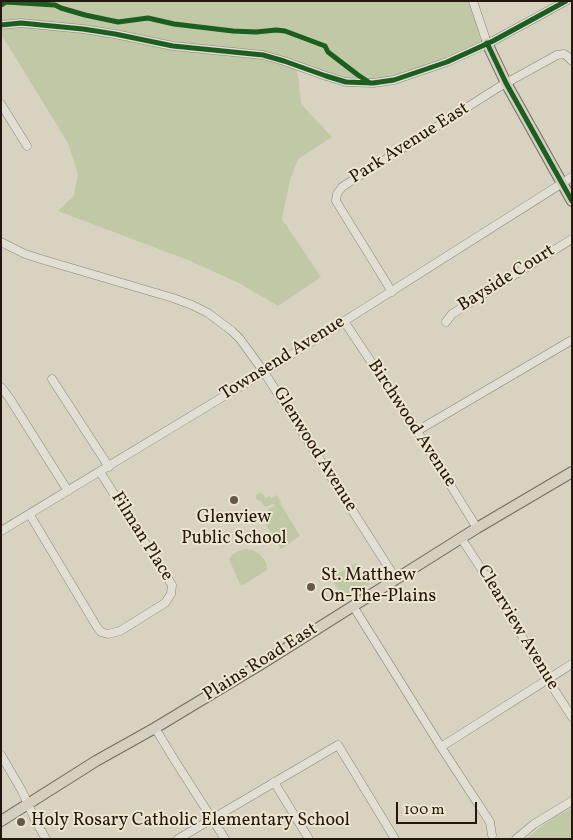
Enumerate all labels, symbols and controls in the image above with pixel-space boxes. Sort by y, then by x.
street label: Park Avenue East [346,99,474,189]
street label: Bayside Court [455,241,559,317]
street label: Townsend Avenue [217,312,349,406]
street label: Birchwood Avenue [362,356,460,492]
street label: Glenwood Avenue [267,384,361,516]
street label: Filman Place [105,488,177,586]
marker: Glenview Public School [228,494,240,506]
place label: Glenview Public School [181,508,287,550]
street label: Clearview Avenue [471,562,563,694]
place label: St. Matthew On-The-Plains [321,566,436,608]
marker: St. Matthew On-The-Plains [305,581,317,593]
street label: Plains Road East [200,619,322,707]
scale bar [398,792,479,824]
text: 100 m [404,800,444,821]
place label: Holy Rosary Catholic Elementary School [31,811,350,833]
marker: Holy Rosary Catholic Elementary School [15,816,27,828]

